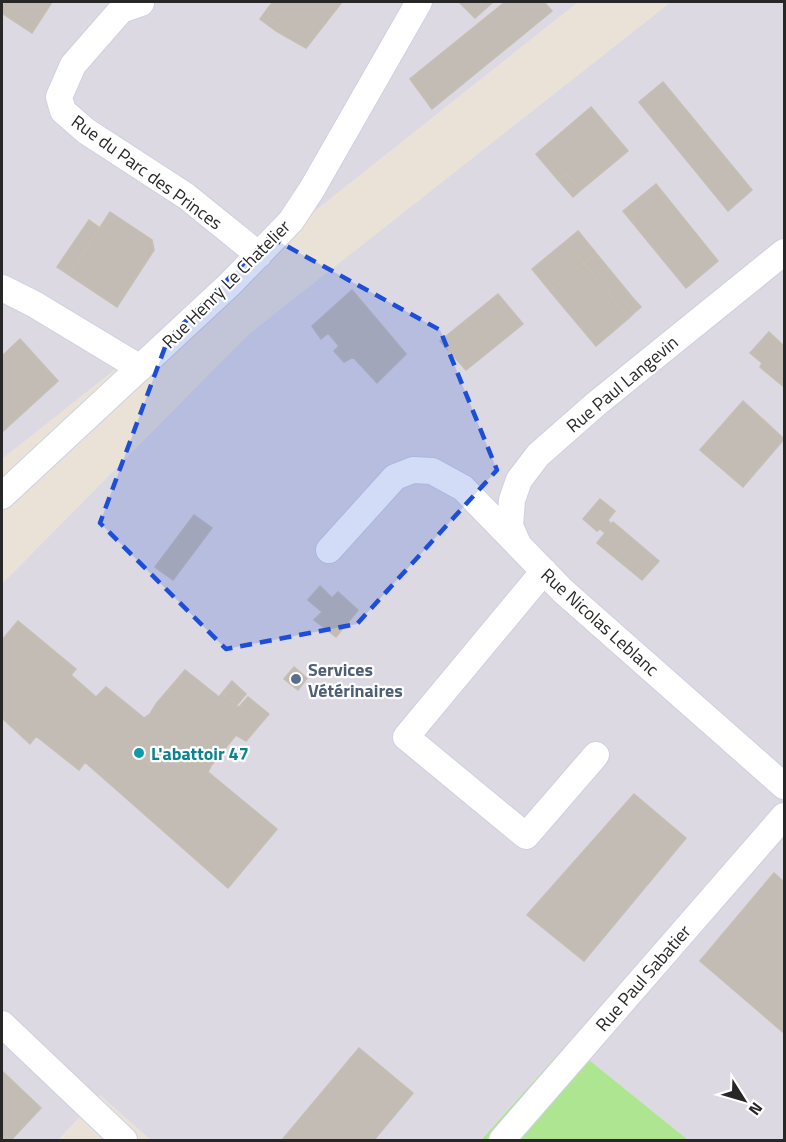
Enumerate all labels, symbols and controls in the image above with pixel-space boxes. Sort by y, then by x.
street label: Rue du Parc des Princes [66,108,228,236]
street label: Rue Henry Le Chatelier [156,214,296,354]
street label: Rue Paul Langevin [560,329,684,439]
street label: Rue Nicolas Leblanc [535,562,665,682]
place label: Services Vétérinaires [308,656,403,704]
marker: Services Vétérinaires [289,672,303,686]
place label: L'abattoir 47 [151,740,249,767]
marker: L'abattoir 47 [132,746,146,760]
street label: Rue Paul Sabatier [589,919,697,1037]
north arrow [714,1070,774,1130]
text: N [743,1097,769,1121]

